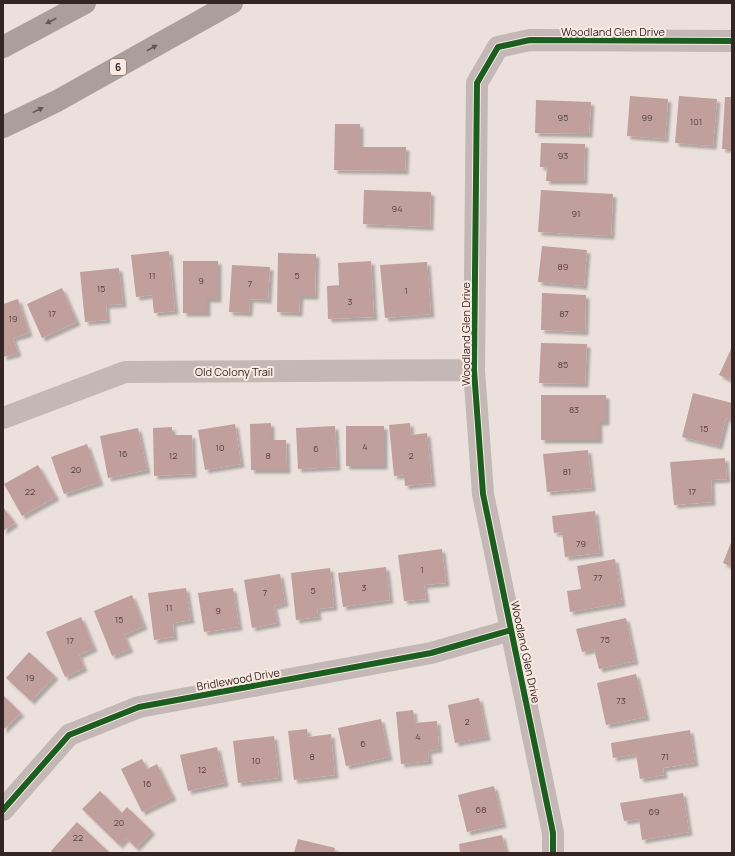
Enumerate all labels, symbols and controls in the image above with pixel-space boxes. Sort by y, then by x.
one-way arrow [45,18,56,25]
street label: Woodland Glen Drive [561,24,666,39]
one-way arrow [146,44,158,51]
road number: 6 [110,59,126,75]
one-way arrow [32,107,44,113]
house number: 95 [558,111,568,124]
house number: 99 [641,111,653,124]
house number: 101 [690,115,702,128]
house number: 93 [558,149,568,162]
house number: 94 [392,202,402,215]
house number: 91 [571,207,581,220]
house number: 89 [558,260,568,273]
house number: 11 [148,269,156,282]
house number: 5 [294,269,300,282]
house number: 9 [198,274,204,287]
house number: 7 [248,277,253,290]
street label: Woodland Glen Drive [458,281,473,386]
house number: 15 [97,282,105,295]
house number: 1 [404,284,408,297]
house number: 3 [348,295,353,308]
house number: 17 [48,307,56,320]
house number: 87 [559,307,569,320]
house number: 19 [8,312,18,325]
house number: 85 [558,358,568,371]
street label: Old Colony Trail [195,364,273,379]
house number: 83 [569,403,579,416]
house number: 15 [700,422,708,435]
house number: 4 [362,440,368,453]
house number: 10 [216,441,225,454]
house number: 6 [313,442,319,455]
house number: 16 [118,447,128,460]
house number: 12 [169,449,177,462]
house number: 8 [265,449,271,462]
house number: 2 [408,449,414,462]
house number: 20 [71,463,81,476]
house number: 81 [563,465,571,478]
house number: 22 [25,485,35,498]
house number: 17 [688,485,696,498]
house number: 79 [576,537,586,550]
house number: 1 [420,563,424,576]
house number: 77 [593,571,603,584]
house number: 3 [362,581,367,594]
house number: 5 [310,584,316,597]
house number: 7 [263,586,268,599]
street label: Woodland Glen Drive [508,600,544,705]
house number: 11 [165,601,173,614]
house number: 9 [215,604,221,617]
house number: 15 [115,613,123,626]
house number: 75 [600,633,610,646]
house number: 17 [66,634,74,647]
street label: Bridlewood Drive [195,664,281,694]
house number: 19 [25,671,35,684]
house number: 73 [616,694,626,707]
house number: 2 [464,715,470,728]
house number: 4 [415,730,421,743]
house number: 6 [360,737,366,750]
house number: 8 [309,750,315,763]
house number: 71 [661,750,669,763]
house number: 10 [252,754,261,767]
house number: 12 [198,763,206,776]
house number: 16 [142,777,152,790]
house number: 68 [476,803,486,816]
house number: 69 [648,805,660,818]
house number: 20 [114,816,124,829]
house number: 22 [73,831,83,844]

